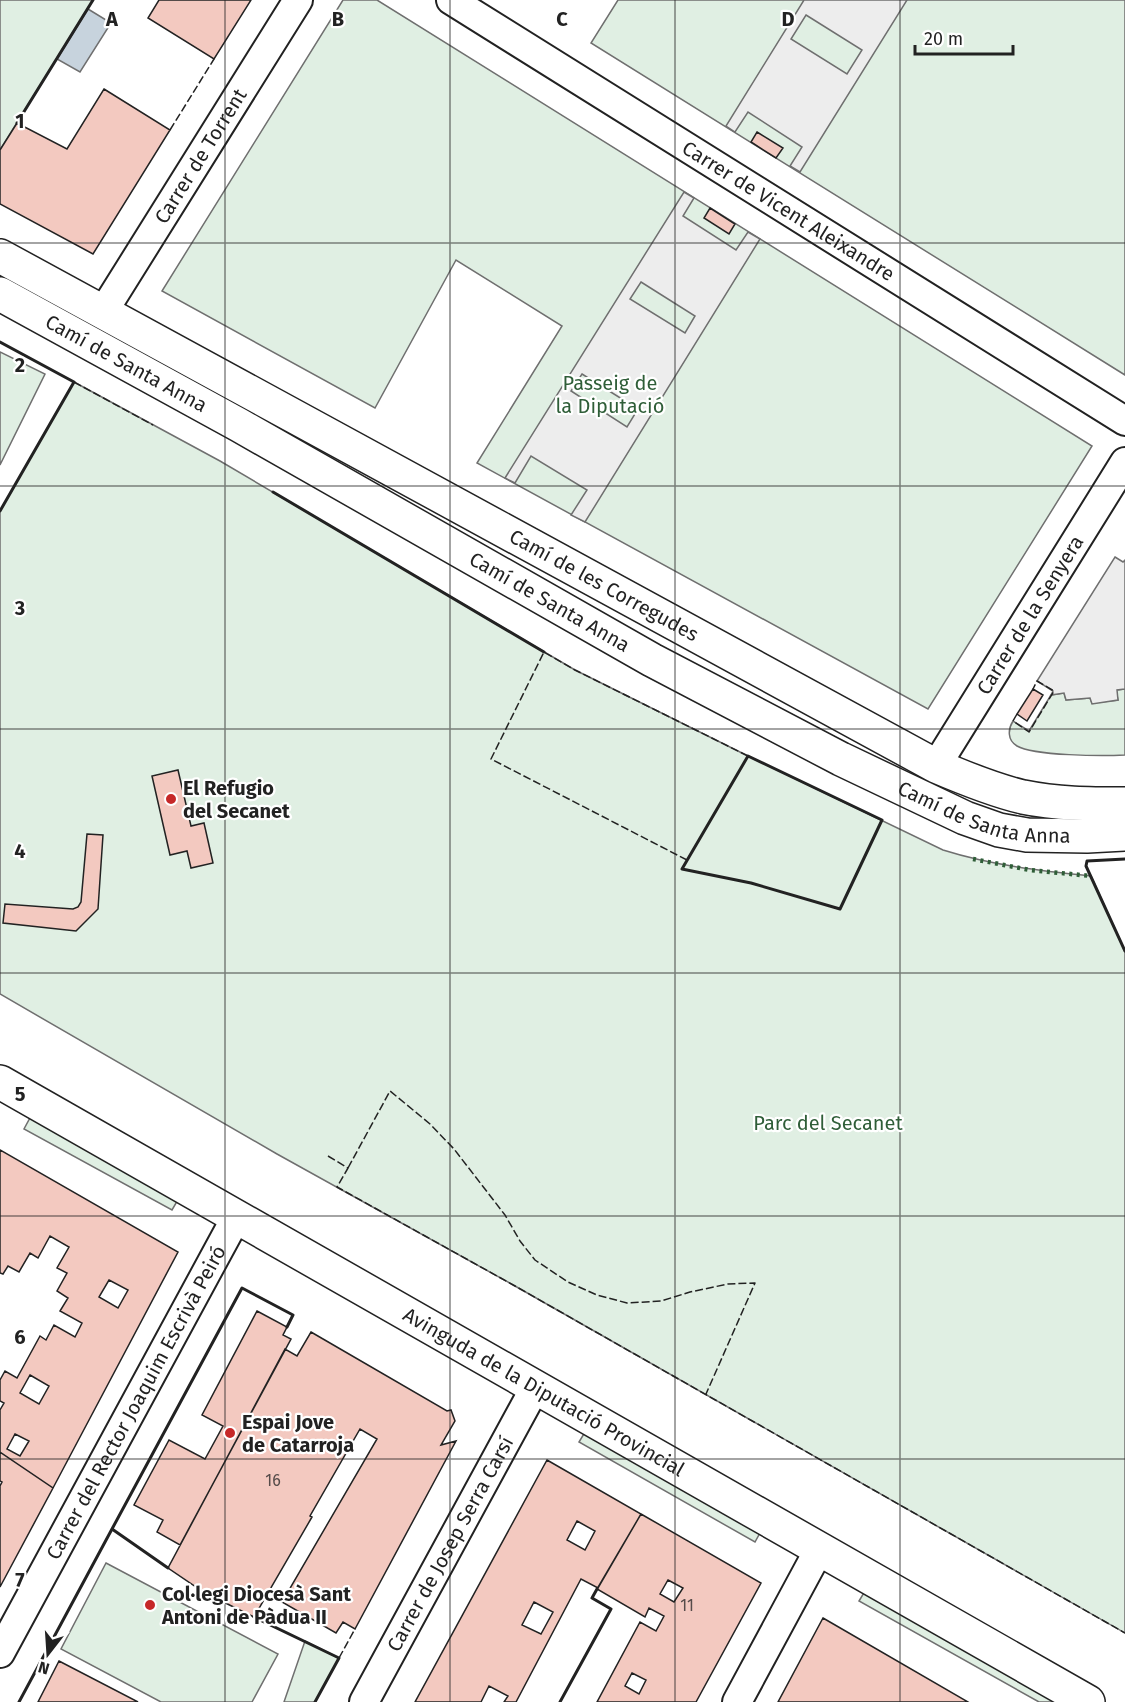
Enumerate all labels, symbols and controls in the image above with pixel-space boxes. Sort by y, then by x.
text: A [105,7,119,31]
text: B [332,7,344,31]
text: C [556,7,568,31]
text: D [781,7,795,31]
scale bar [915,18,1012,56]
text: 20 m [924,28,963,50]
street label: Carrer de Torrent [149,83,252,228]
text: 1 [15,109,25,133]
street label: Carrer de Vicent Aleixandre [678,136,899,286]
street label: Camí de Santa Anna [41,309,211,417]
text: 2 [15,353,25,377]
park label: Passeig de la Diputació [556,371,664,418]
street label: Camí de les Corregudes [505,524,703,646]
street label: Carrer de la Senyera [972,531,1088,699]
street label: Camí de Santa Anna [465,547,634,657]
text: 3 [14,596,25,620]
place label: El Refugio del Secanet [183,776,290,823]
street label: Camí de Santa Anna [894,776,1071,848]
marker: El Refugio del Secanet [164,792,178,806]
text: 4 [14,839,26,863]
text: 5 [15,1082,26,1106]
park label: Parc del Secanet [753,1111,903,1135]
street label: Carrer del Rector Joaquim Escrivà Peiró [41,1241,231,1564]
street label: Avinguda de la Diputació Provincial [399,1302,689,1482]
text: 6 [14,1325,26,1349]
place label: Espai Jove de Catarroja [242,1410,354,1457]
marker: Espai Jove de Catarroja [223,1426,237,1440]
street label: Carrer de Josep Serra Carsí [382,1432,518,1656]
house number: 16 [265,1471,281,1490]
text: 7 [15,1568,25,1592]
place label: Col·legi Diocesà Sant Antoni de Pàdua II [161,1582,351,1629]
house number: 11 [680,1596,694,1615]
marker: Col·legi Diocesà Sant Antoni de Pàdua II [143,1598,157,1612]
north arrow [18,1624,78,1684]
text: N [36,1657,52,1679]

